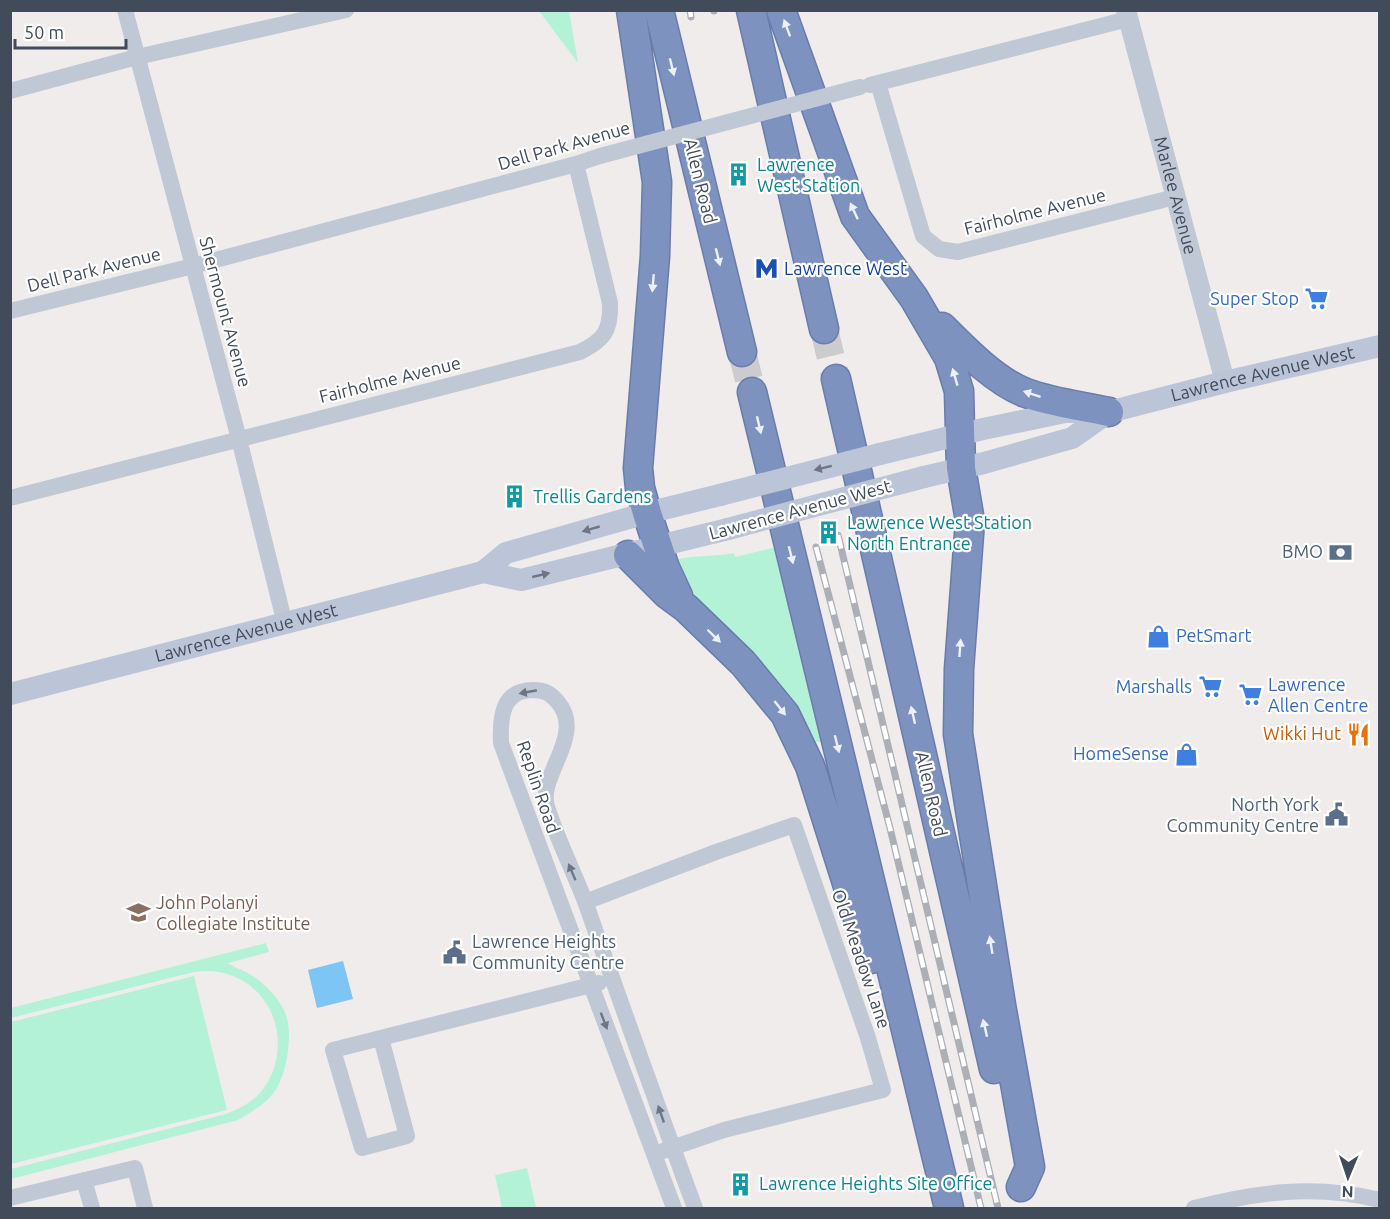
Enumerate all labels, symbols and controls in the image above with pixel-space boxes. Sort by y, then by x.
scale bar [15,12,126,50]
one-way arrow [782,19,792,37]
text: 50 m [24,22,64,42]
one-way arrow [668,58,678,77]
street label: Dell Park Avenue [495,117,632,173]
street label: Marlee Avenue [1151,134,1202,256]
street label: Allen Road [681,136,721,225]
place label: Lawrence West Station [757,154,860,195]
building icon: Lawrence West Station [726,162,752,188]
street label: Fairholme Avenue [962,184,1108,238]
one-way arrow [849,202,859,220]
street label: Shermount Avenue [196,234,256,389]
street label: Dell Park Avenue [25,243,163,295]
one-way arrow [714,248,724,266]
metro station icon: Lawrence West [753,256,779,282]
place label: Lawrence West [784,258,907,278]
one-way arrow [648,273,657,292]
supermarket icon: Super Stop [1304,286,1330,312]
place label: Super Stop [1210,288,1299,308]
street label: Lawrence Avenue West [1169,341,1356,405]
street label: Fairholme Avenue [317,352,463,406]
one-way arrow [950,368,959,386]
one-way arrow [1023,389,1041,399]
one-way arrow [755,416,765,434]
one-way arrow [814,464,832,474]
street label: Lawrence Avenue West [706,475,893,543]
building icon: Trellis Gardens [502,484,528,510]
place label: Trellis Gardens [533,486,652,506]
place label: Lawrence West Station North Entrance [847,512,1032,553]
building icon: Lawrence West Station North Entrance [816,520,842,546]
one-way arrow [582,525,600,534]
bank icon: BMO [1328,539,1354,565]
place label: BMO [1282,541,1323,561]
one-way arrow [786,546,796,564]
one-way arrow [531,570,550,579]
street label: Lawrence Avenue West [153,599,339,665]
shop icon: PetSmart [1145,623,1171,649]
place label: PetSmart [1176,625,1252,645]
one-way arrow [707,628,721,642]
one-way arrow [955,638,965,657]
supermarket icon: Marshalls [1197,674,1223,700]
place label: Lawrence Allen Centre [1268,674,1369,715]
place label: Marshalls [1116,676,1192,696]
supermarket icon: Lawrence Allen Centre [1237,682,1263,708]
one-way arrow [518,687,537,696]
one-way arrow [773,700,786,716]
one-way arrow [908,705,917,724]
restaurant icon: Wikki Hut [1346,721,1372,747]
place label: Wikki Hut [1263,723,1341,743]
one-way arrow [832,735,842,754]
street label: Replin Road [514,738,564,836]
shop icon: HomeSense [1174,741,1200,767]
place label: HomeSense [1073,743,1169,763]
street label: Allen Road [912,749,951,838]
place label: North York Community Centre [1167,794,1319,835]
public building icon: North York Community Centre [1324,802,1350,828]
one-way arrow [568,863,577,880]
street label: Old Meadow Lane [829,886,895,1031]
place label: John Polanyi Collegiate Institute [156,892,310,933]
school or university icon: John Polanyi Collegiate Institute [125,900,151,926]
place label: Lawrence Heights Community Centre [472,931,624,972]
one-way arrow [987,935,996,954]
public building icon: Lawrence Heights Community Centre [441,939,467,965]
one-way arrow [600,1012,609,1030]
one-way arrow [979,1019,989,1037]
one-way arrow [655,1105,665,1123]
north arrow [1318,1147,1378,1207]
building icon: Lawrence Heights Site Office [728,1171,754,1197]
place label: Lawrence Heights Site Office [759,1173,992,1193]
text: N [1341,1183,1354,1201]

